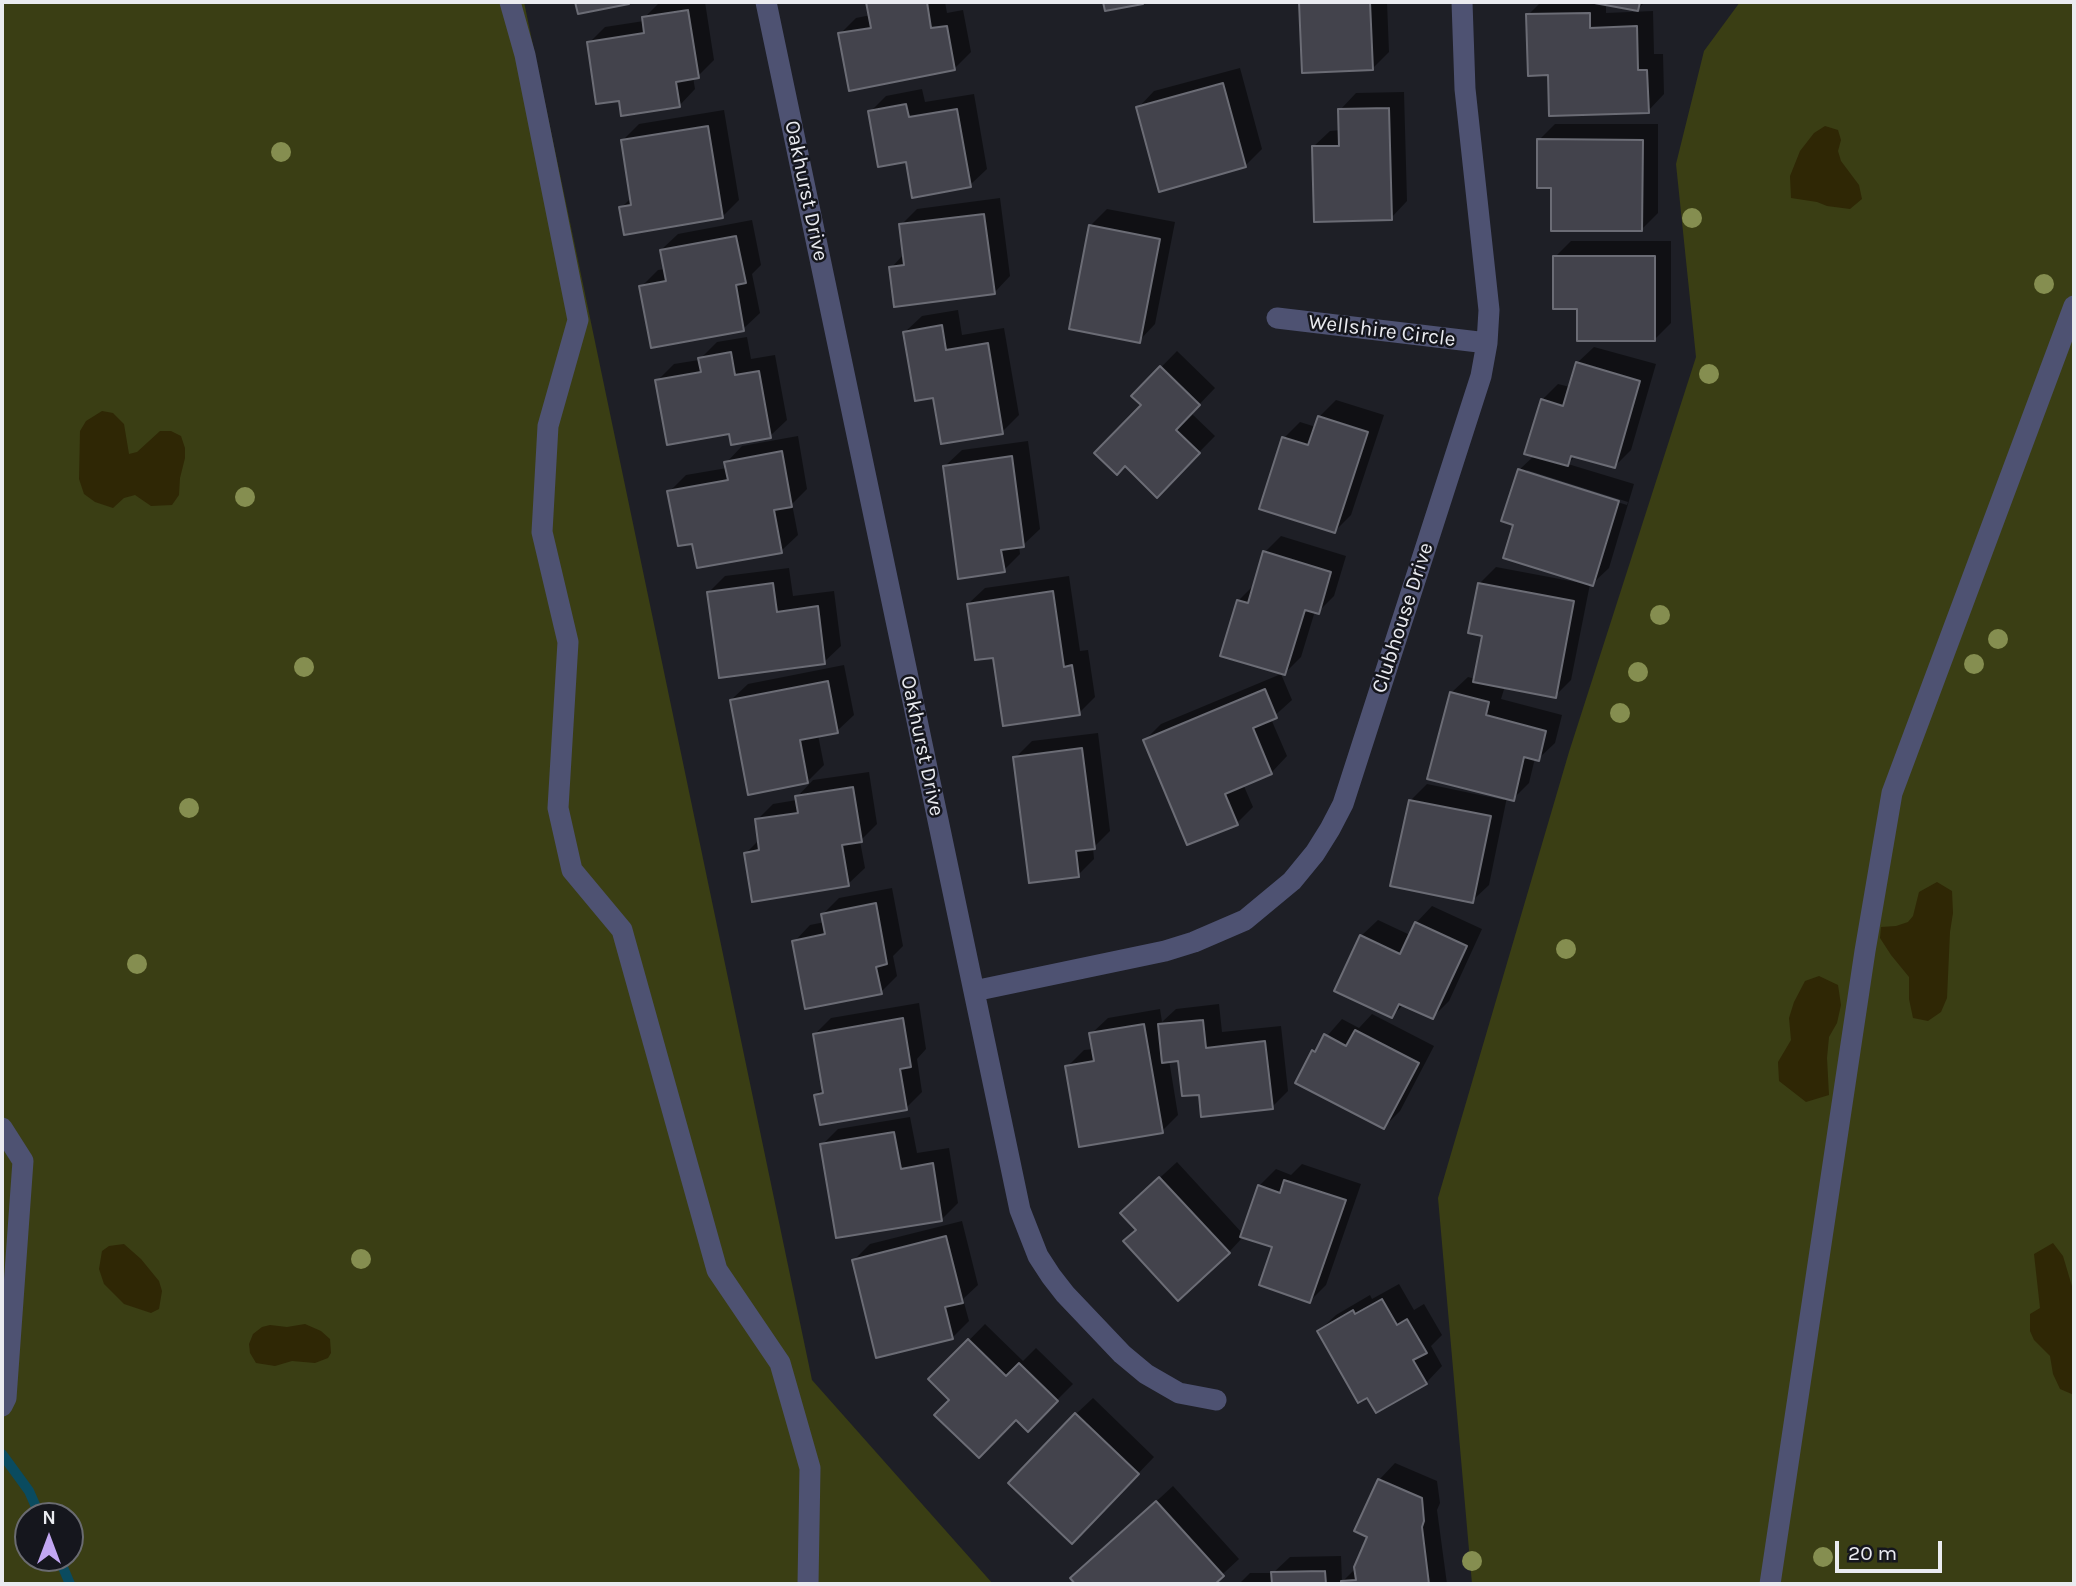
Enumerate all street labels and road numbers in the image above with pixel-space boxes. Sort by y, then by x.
street label: Oakhurst Drive [779,118,833,264]
street label: Wellshire Circle [1307,309,1457,353]
street label: Clubhouse Drive [1367,540,1439,696]
street label: Oakhurst Drive [895,673,949,819]

